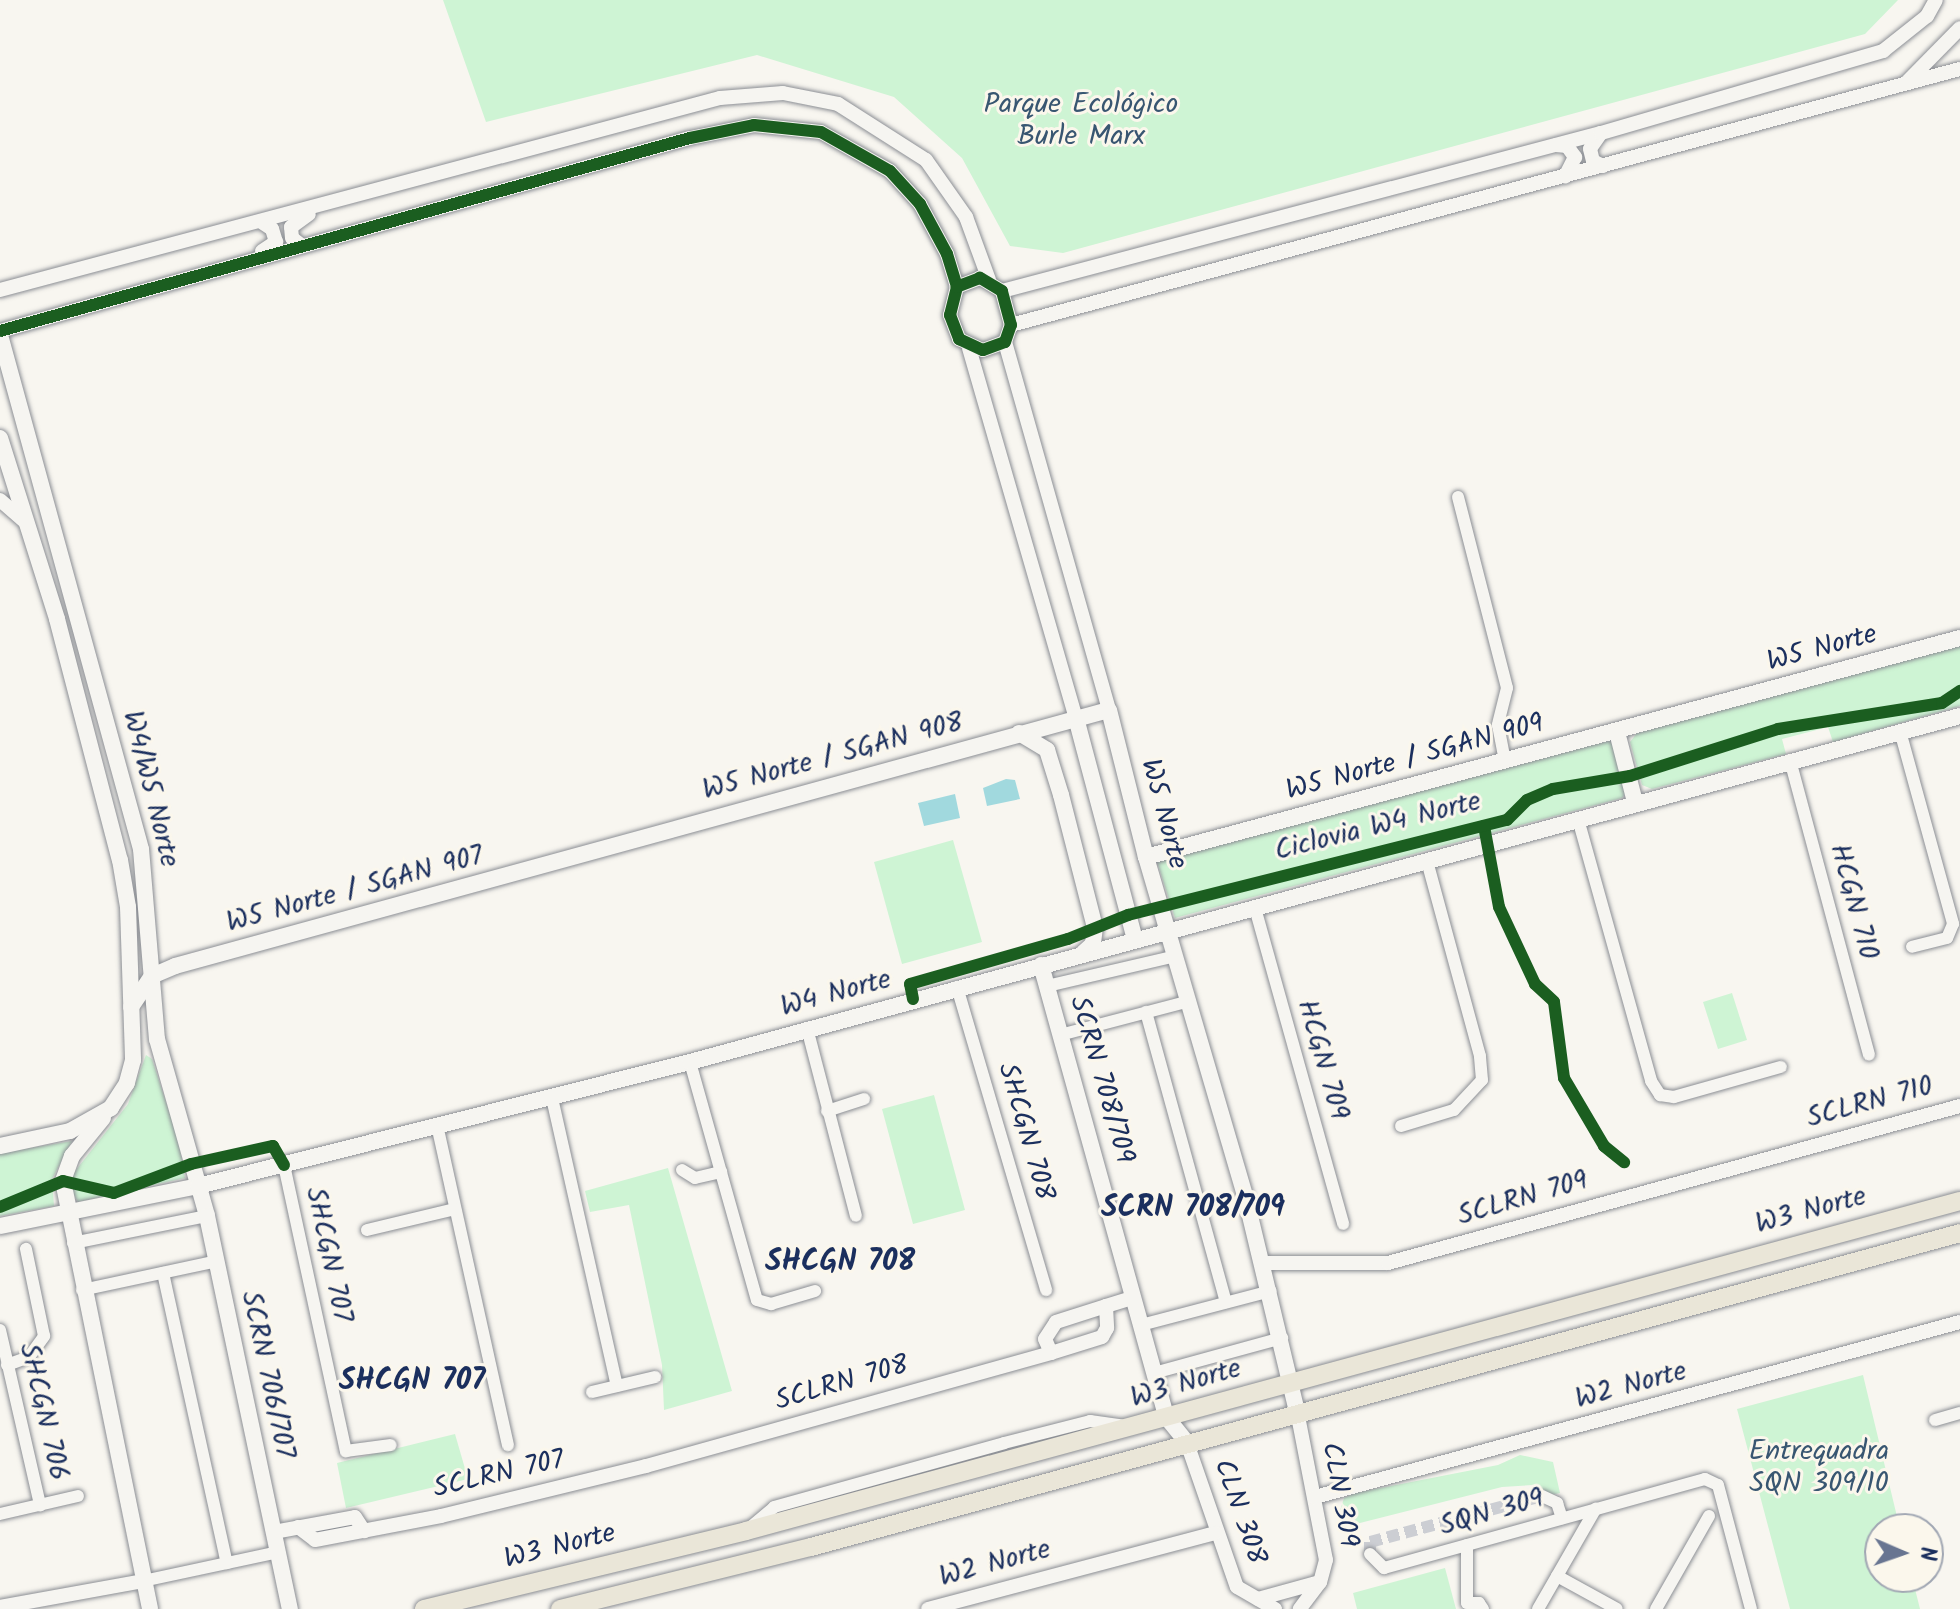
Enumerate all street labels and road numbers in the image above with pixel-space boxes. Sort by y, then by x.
street label: W5 Norte [1763,618,1881,680]
street label: W5 Norte / SGAN 908 [699,706,967,808]
street label: W4/W5 Norte [114,707,186,871]
street label: W5 Norte / SGAN 909 [1282,707,1548,809]
street label: W5 Norte [1132,755,1194,873]
street label: Ciclovia W4 Norte [1271,785,1485,869]
street label: W5 Norte / SGAN 907 [223,840,487,940]
street label: HCGN 710 [1821,840,1885,964]
street label: W4 Norte [777,963,895,1025]
street label: SCRN 708/709 [1061,992,1141,1168]
street label: HCGN 709 [1289,996,1355,1124]
street label: SHCGN 708 [989,1059,1061,1205]
street label: SCLRN 710 [1803,1070,1937,1136]
street label: SCLRN 709 [1454,1164,1592,1234]
street label: W3 Norte [1752,1180,1870,1242]
street label: SHCGN 707 [297,1184,359,1326]
street label: SCRN 706/707 [233,1288,301,1462]
street label: SHCGN 706 [11,1340,75,1484]
street label: SCLRN 708 [771,1349,913,1419]
street label: W3 Norte [1127,1352,1245,1416]
street label: W2 Norte [1572,1355,1690,1417]
street label: CLN 309 [1313,1440,1365,1550]
street label: SCLRN 707 [430,1444,568,1506]
street label: CLN 308 [1205,1455,1273,1569]
street label: SQN 309 [1436,1482,1548,1544]
street label: W3 Norte [501,1517,619,1577]
street label: W2 Norte [936,1533,1054,1595]

